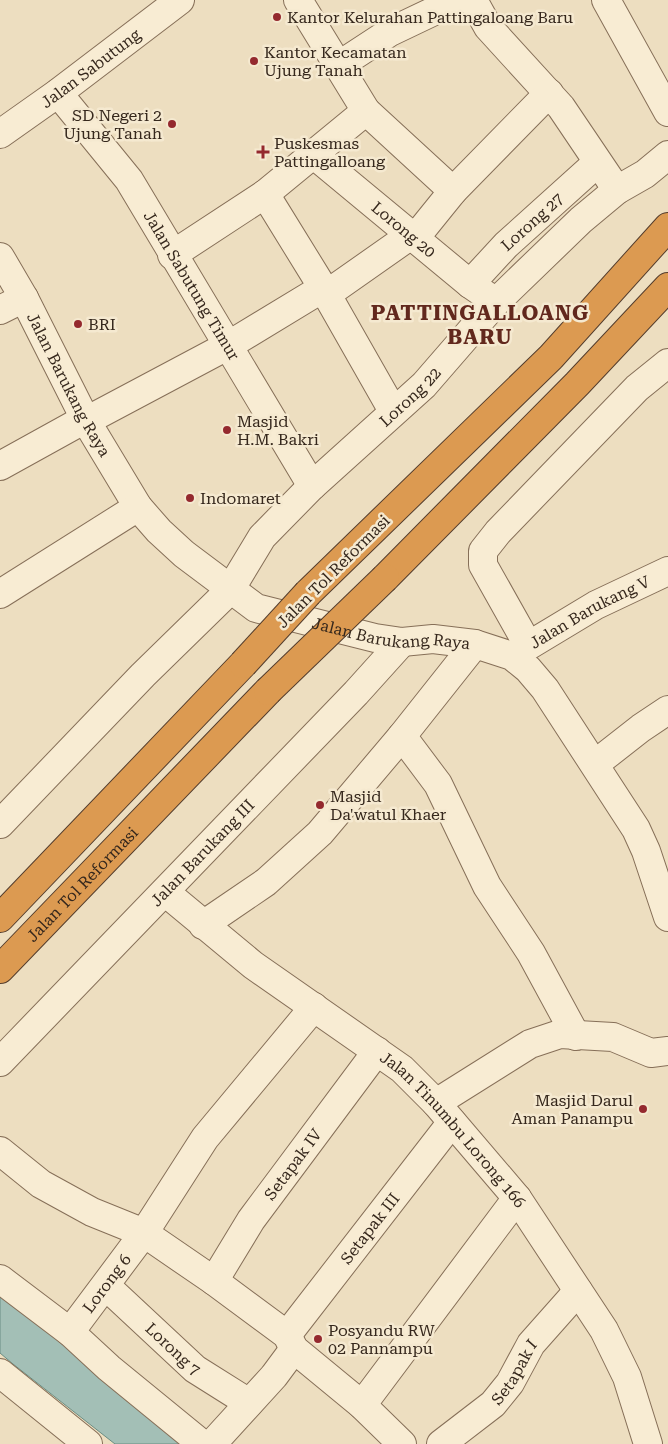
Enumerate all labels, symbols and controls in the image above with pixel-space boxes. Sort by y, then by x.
place label: Kantor Kelurahan Pattingaloang Baru [287,8,573,27]
marker: Kantor Kelurahan Pattingaloang Baru [271,11,283,23]
street label: Jalan Sabutung [37,24,145,112]
place label: Kantor Kecamatan Ujung Tanah [264,43,406,80]
marker: Kantor Kecamatan Ujung Tanah [248,55,260,67]
place label: SD Negeri 2 Ujung Tanah [63,106,162,143]
marker: SD Negeri 2 Ujung Tanah [166,118,178,130]
place label: Puskesmas Pattingalloang [274,134,386,171]
marker: Puskesmas Pattingalloang [256,145,270,159]
street label: Lorong 27 [497,189,567,255]
street label: Lorong 20 [368,198,439,262]
street label: Jalan Sabutung Timur [140,207,244,364]
district label: PATTINGALLOANG BARU [371,301,589,349]
street label: Jalan Barukang Raya [23,310,115,460]
place label: BRI [88,315,116,334]
marker: BRI [72,318,84,330]
street label: Lorong 22 [376,364,445,431]
place label: Masjid H.M. Bakri [237,412,319,449]
marker: Masjid H.M. Bakri [221,424,233,436]
place label: Indomaret [200,489,281,508]
marker: Indomaret [184,492,196,504]
street label: Jalan Tol Reformasi [273,511,394,632]
street label: Jalan Barukang V [526,572,654,653]
street label: Jalan Barukang Raya [310,614,471,653]
place label: Masjid Da'watul Khaer [330,787,447,824]
street label: Jalan Barukang III [147,796,258,910]
marker: Masjid Da'watul Khaer [314,799,326,811]
street label: Jalan Tol Reformasi [23,823,142,946]
street label: Jalan Tinumbu Lorong 166 [376,1048,530,1211]
place label: Masjid Darul Aman Panampu [512,1091,633,1128]
marker: Masjid Darul Aman Panampu [637,1103,649,1115]
street label: Setapak IV [260,1124,326,1204]
street label: Setapak III [337,1189,404,1268]
street label: Lorong 6 [79,1250,135,1317]
street label: Lorong 7 [141,1319,204,1380]
place label: Posyandu RW 02 Pannampu [328,1321,435,1358]
marker: Posyandu RW 02 Pannampu [312,1333,324,1345]
street label: Setapak I [487,1335,541,1409]

